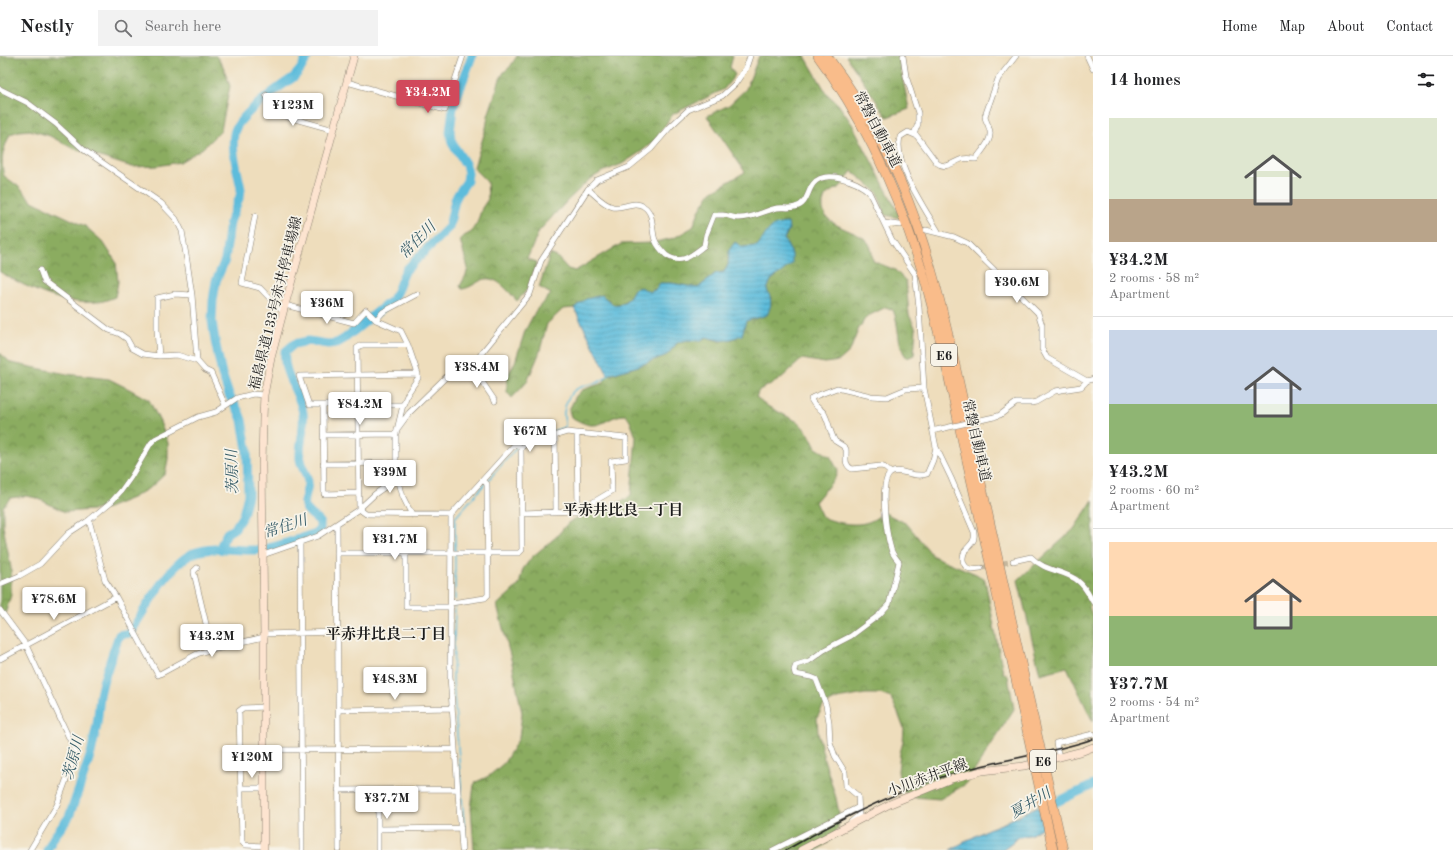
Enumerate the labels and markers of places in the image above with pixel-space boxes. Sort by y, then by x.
pin: ¥34.2M [395,80,461,114]
pin: ¥123M [265,93,321,127]
pin: ¥30.6M [984,270,1050,304]
pin: ¥36M [303,291,351,325]
pin: ¥38.4M [444,355,510,389]
pin: ¥84.2M [327,392,393,426]
pin: ¥67M [506,419,554,453]
pin: ¥39M [366,460,414,494]
pin: ¥31.7M [362,527,428,561]
pin: ¥78.6M [21,587,87,621]
pin: ¥43.2M [179,624,245,658]
pin: ¥48.3M [362,667,428,701]
pin: ¥120M [224,745,280,779]
pin: ¥37.7M [354,786,420,820]

